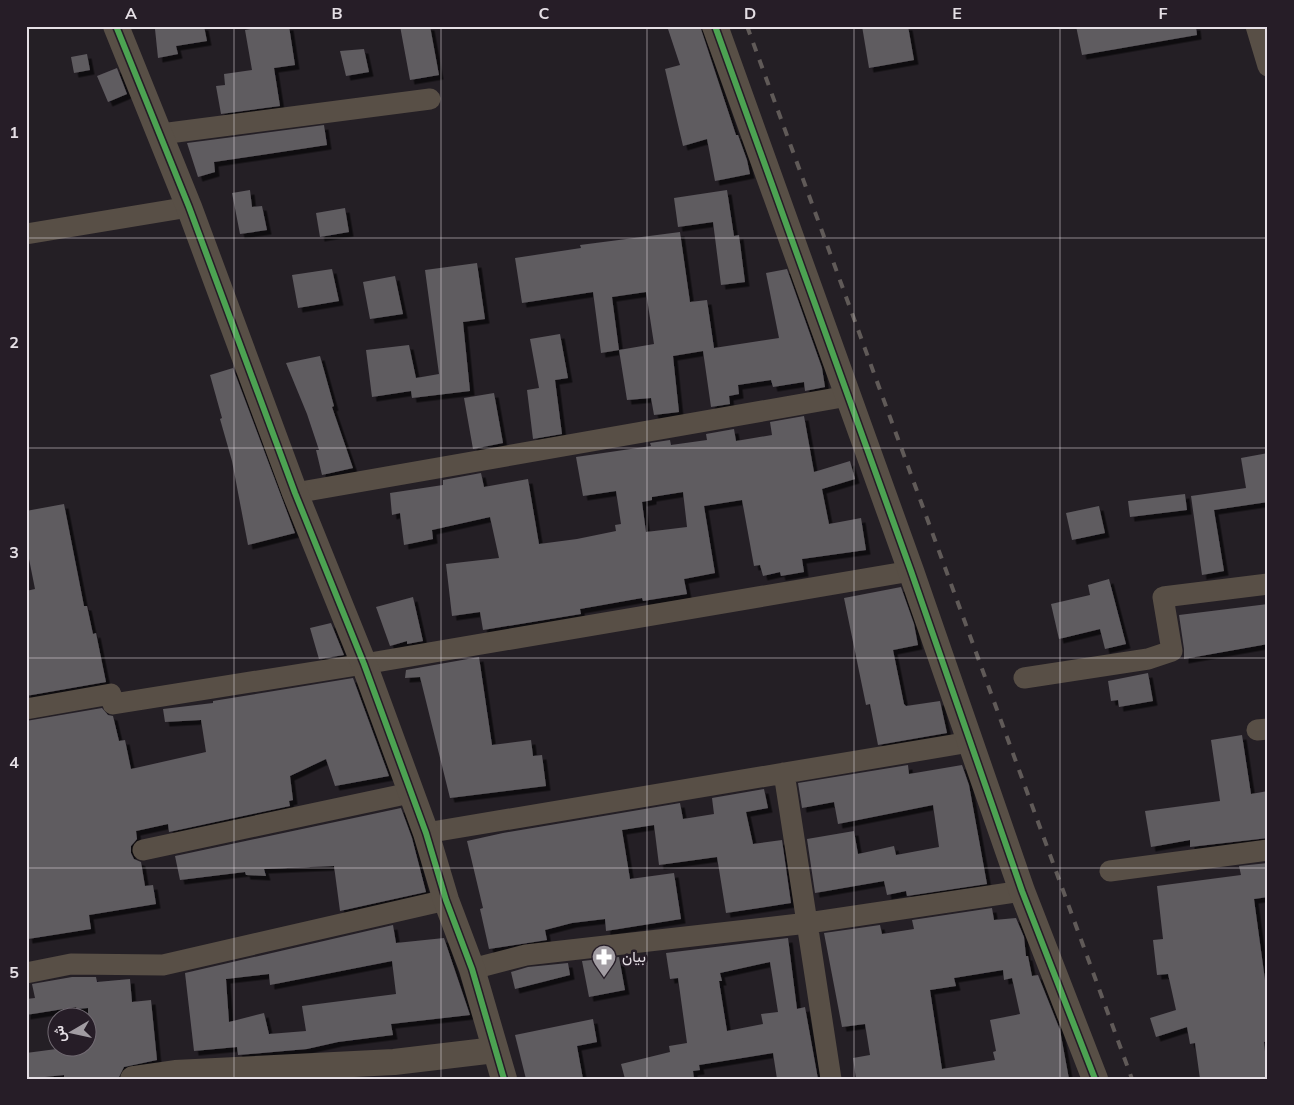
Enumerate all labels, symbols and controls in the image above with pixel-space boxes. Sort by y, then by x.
text: A [125,3,137,23]
text: B [331,3,343,23]
text: C [539,3,550,23]
text: D [744,3,756,23]
text: E [952,3,962,23]
text: F [1158,3,1168,23]
text: 1 [9,122,19,142]
text: 2 [9,332,19,352]
text: 3 [9,542,19,562]
text: 4 [9,752,19,772]
pharmacy icon: بيان [591,944,617,978]
place label: بيان [622,947,646,966]
text: 5 [9,962,19,982]
north arrow [48,1008,98,1058]
text: ش [49,1024,69,1044]

